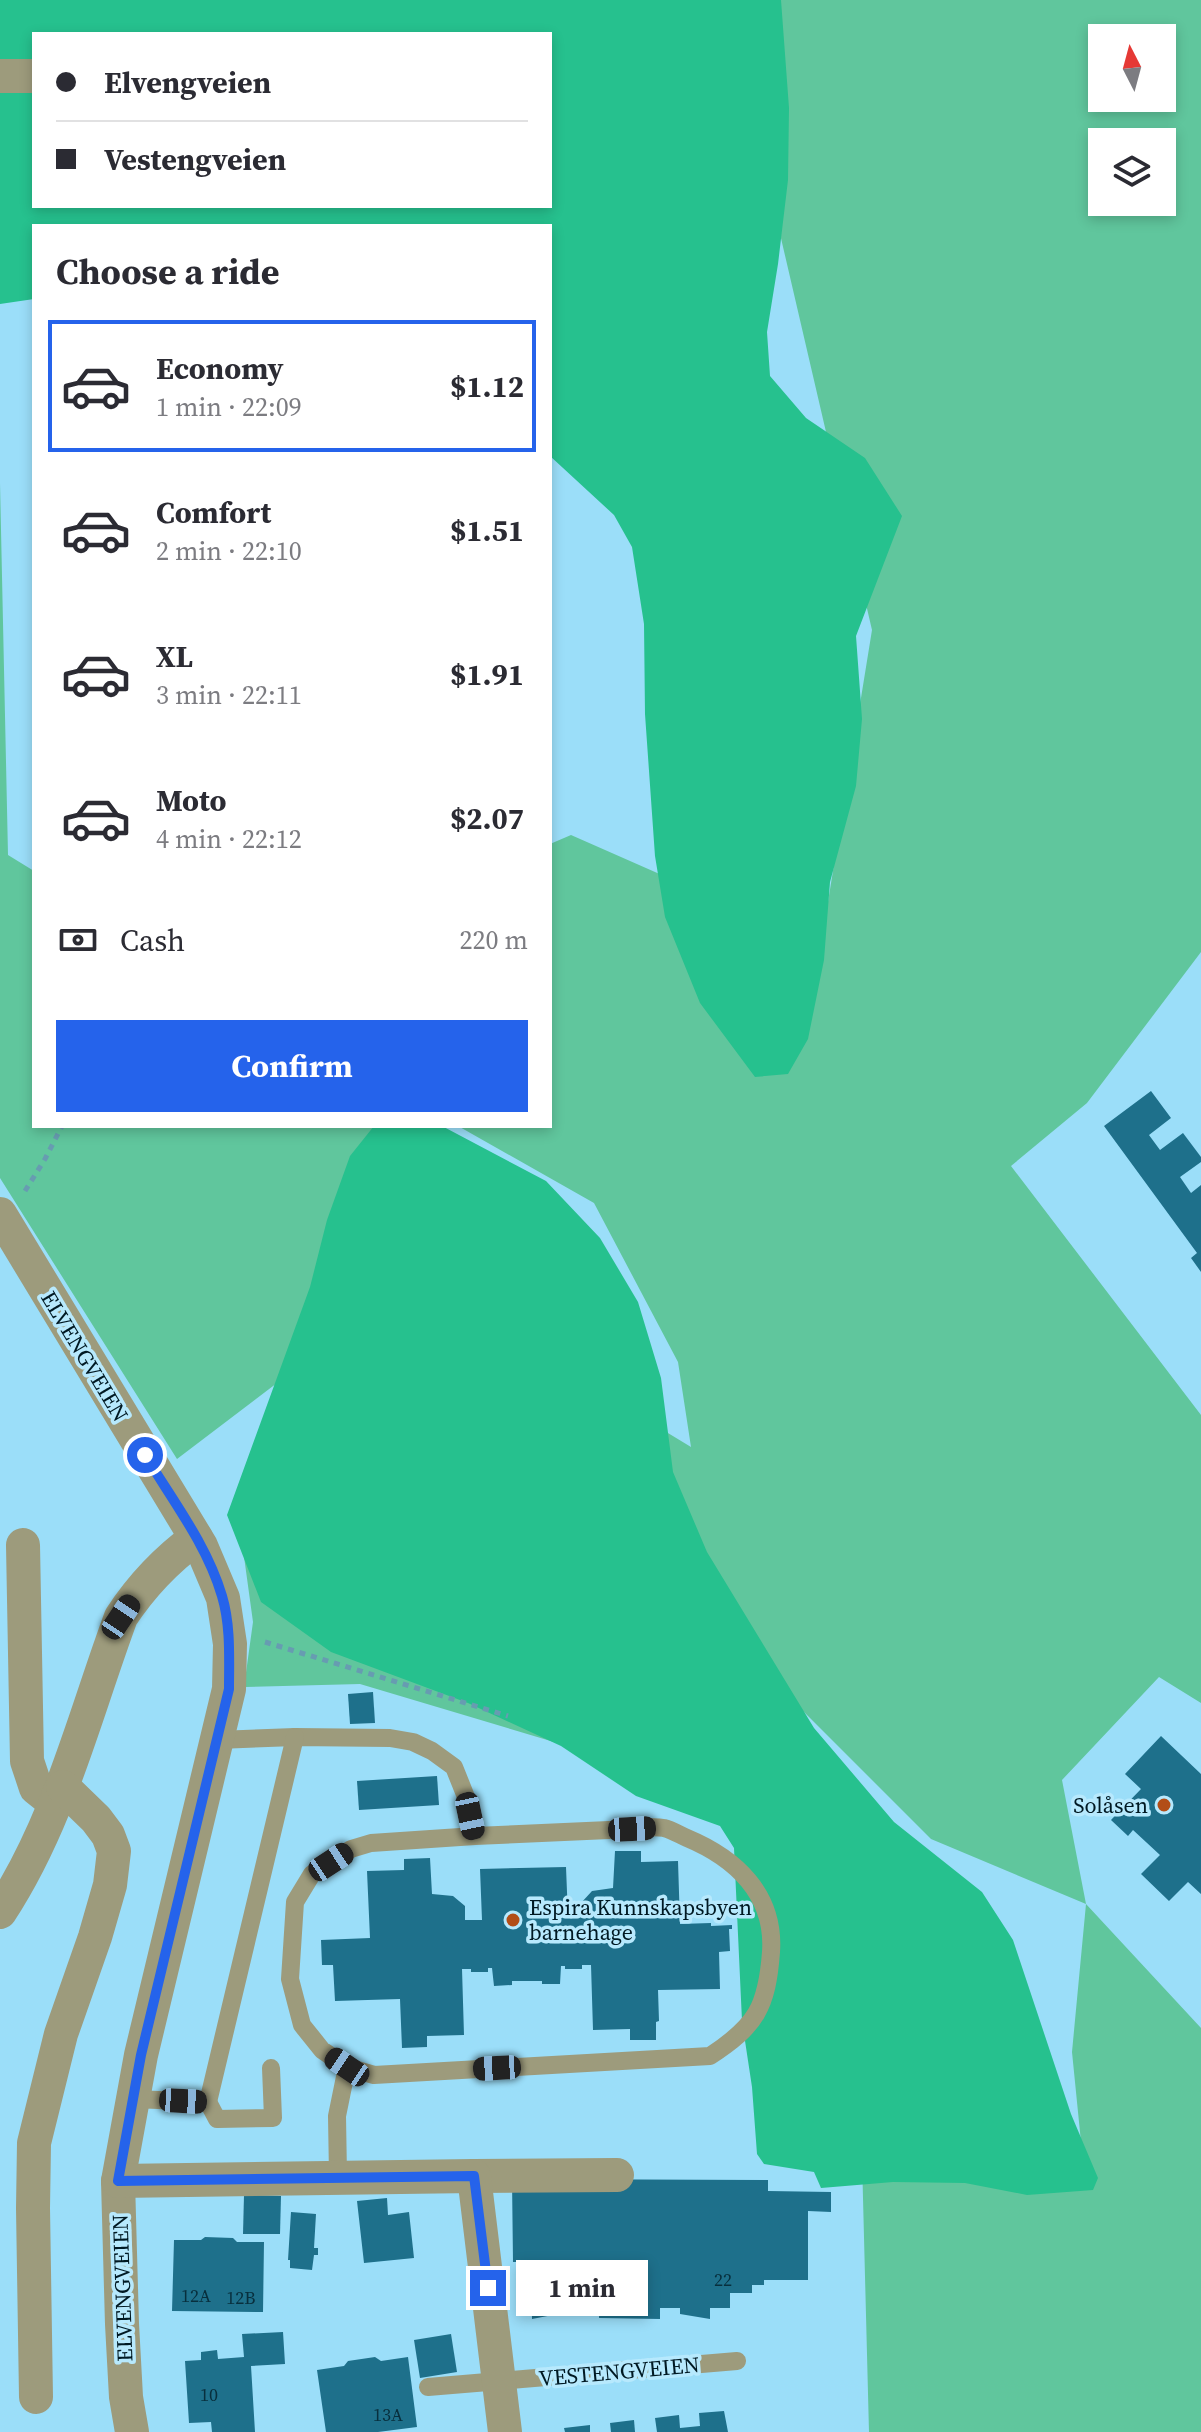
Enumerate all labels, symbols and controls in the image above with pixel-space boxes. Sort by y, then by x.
north arrow [1088,24,1176,112]
map controls [1088,24,1176,216]
text: Elvengveien [104,62,271,103]
button: layers [1088,128,1176,216]
text: Vestengveien [104,139,286,180]
text: Choose a ride [56,247,279,296]
text: Economy [156,348,284,389]
icon: car [60,350,132,422]
text: $1.12 [450,366,524,407]
text: 1 min · 22:09 [156,389,302,425]
text: Comfort [156,492,271,533]
icon: car [60,494,132,566]
text: $1.51 [450,510,524,551]
text: 2 min · 22:10 [156,533,302,569]
text: XL [156,636,193,677]
icon: car [60,638,132,710]
text: $1.91 [450,654,524,695]
text: 3 min · 22:11 [156,677,302,713]
text: Moto [156,780,227,821]
icon: car [60,782,132,854]
text: $2.07 [450,798,524,839]
text: 4 min · 22:12 [156,821,302,857]
icon: cash [56,918,100,962]
text: Cash [120,920,185,961]
text: 220 m [460,922,528,958]
button: Confirm [56,1020,528,1112]
street label: ELVENGVEIEN [34,1285,136,1427]
route start [127,1437,163,1473]
car [98,1590,144,1644]
car [453,1790,487,1842]
place label: Solåsen [1073,1790,1148,1820]
marker: Solåsen [1155,1796,1173,1814]
car [607,1816,657,1842]
car [304,1839,358,1885]
place label: Espira Kunnskapsbyen barnehage [529,1892,752,1947]
marker: Espira Kunnskapsbyen barnehage [504,1911,522,1929]
car [320,2044,374,2090]
car [472,2055,522,2081]
car [158,2088,208,2114]
street label: ELVENGVEIEN [104,2214,140,2362]
callout: 1 min [516,2260,648,2316]
house number: 22 [714,2267,732,2292]
route end [470,2270,506,2306]
text: 1 min [548,2270,616,2306]
house number: 12A [181,2283,211,2308]
house number: 12B [226,2285,256,2310]
street label: VESTENGVEIEN [537,2349,701,2393]
house number: 10 [200,2382,218,2407]
house number: 13A [373,2402,403,2427]

